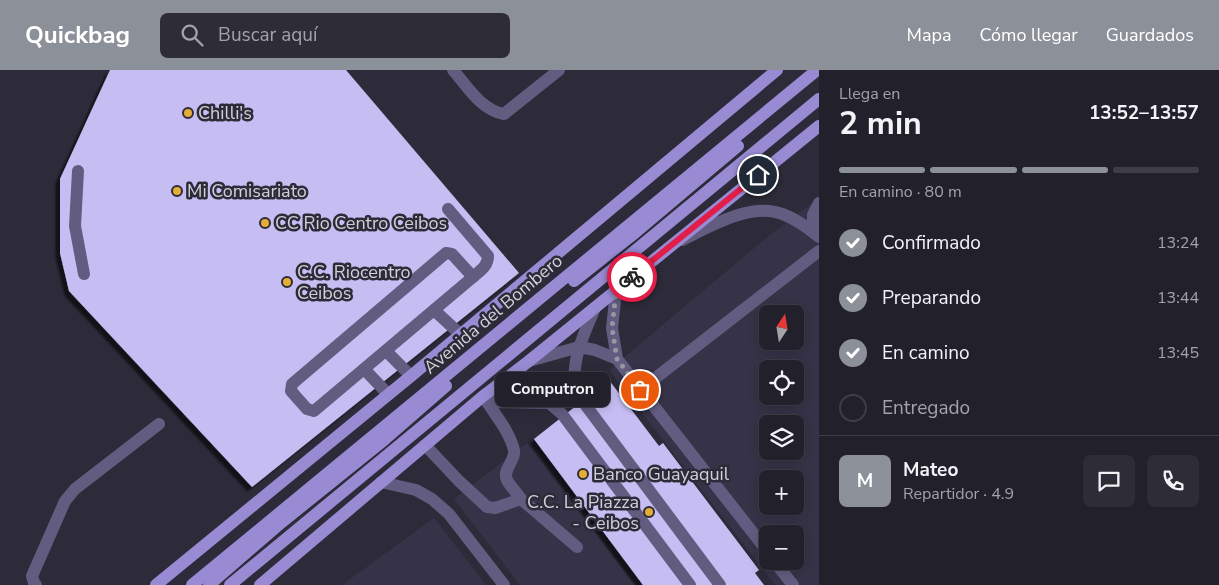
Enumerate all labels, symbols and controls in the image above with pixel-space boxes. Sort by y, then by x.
search box [160,13,510,58]
text: Quickbag [25,19,130,51]
icon: search [178,21,206,49]
text: Buscar aquí [218,22,317,48]
text: Mapa [907,23,952,47]
text: Cómo llegar [980,23,1078,47]
text: Guardados [1106,23,1194,47]
text: Llega en [839,83,900,105]
text: 13:52–13:57 [1089,100,1199,126]
place label: Chilli's [198,101,252,125]
text: 2 min [839,102,922,145]
marker: Chilli's [182,107,194,119]
pin [737,154,779,196]
icon: home [744,161,772,189]
place label: Mi Comisariato [187,179,307,203]
text: En camino · 80 m [839,181,962,203]
marker: Mi Comisariato [171,185,183,197]
place label: CC Rio Centro Ceibos [275,211,447,235]
marker: CC Rio Centro Ceibos [259,217,271,229]
icon: check [839,229,867,257]
text: Confirmado [882,230,981,256]
text: 13:24 [1157,232,1199,254]
street label: Avenida del Bombero [418,249,568,379]
courier [607,252,657,302]
place label: C.C. Riocentro Ceibos [297,260,411,305]
icon: bike [618,263,646,291]
marker: C.C. Riocentro Ceibos [281,276,293,288]
icon: check [839,284,867,312]
text: Preparando [882,285,981,311]
text: 13:44 [1157,287,1199,309]
north arrow [759,305,804,350]
map controls [759,305,804,570]
icon: check [839,339,867,367]
text: En camino [882,340,970,366]
text: 13:45 [1157,342,1199,364]
button: locate [759,360,804,405]
pin [619,369,661,411]
callout: Computron [495,372,610,408]
icon: bag [626,376,654,404]
text: Computron [511,378,594,400]
text: Entregado [882,395,970,421]
button: layers [759,415,804,460]
button: chat [1083,455,1135,507]
button: phone [1147,455,1199,507]
text: Mateo [903,457,958,483]
place label: Banco Guayaquil [593,462,730,486]
marker: Banco Guayaquil [577,468,589,480]
text: M [857,468,873,494]
button: + [759,470,804,515]
text: Repartidor · 4.9 [903,483,1014,505]
place label: C.C. La Piazza - Ceibos [527,490,639,535]
marker: C.C. La Piazza - Ceibos [643,506,655,518]
button: − [759,525,804,570]

